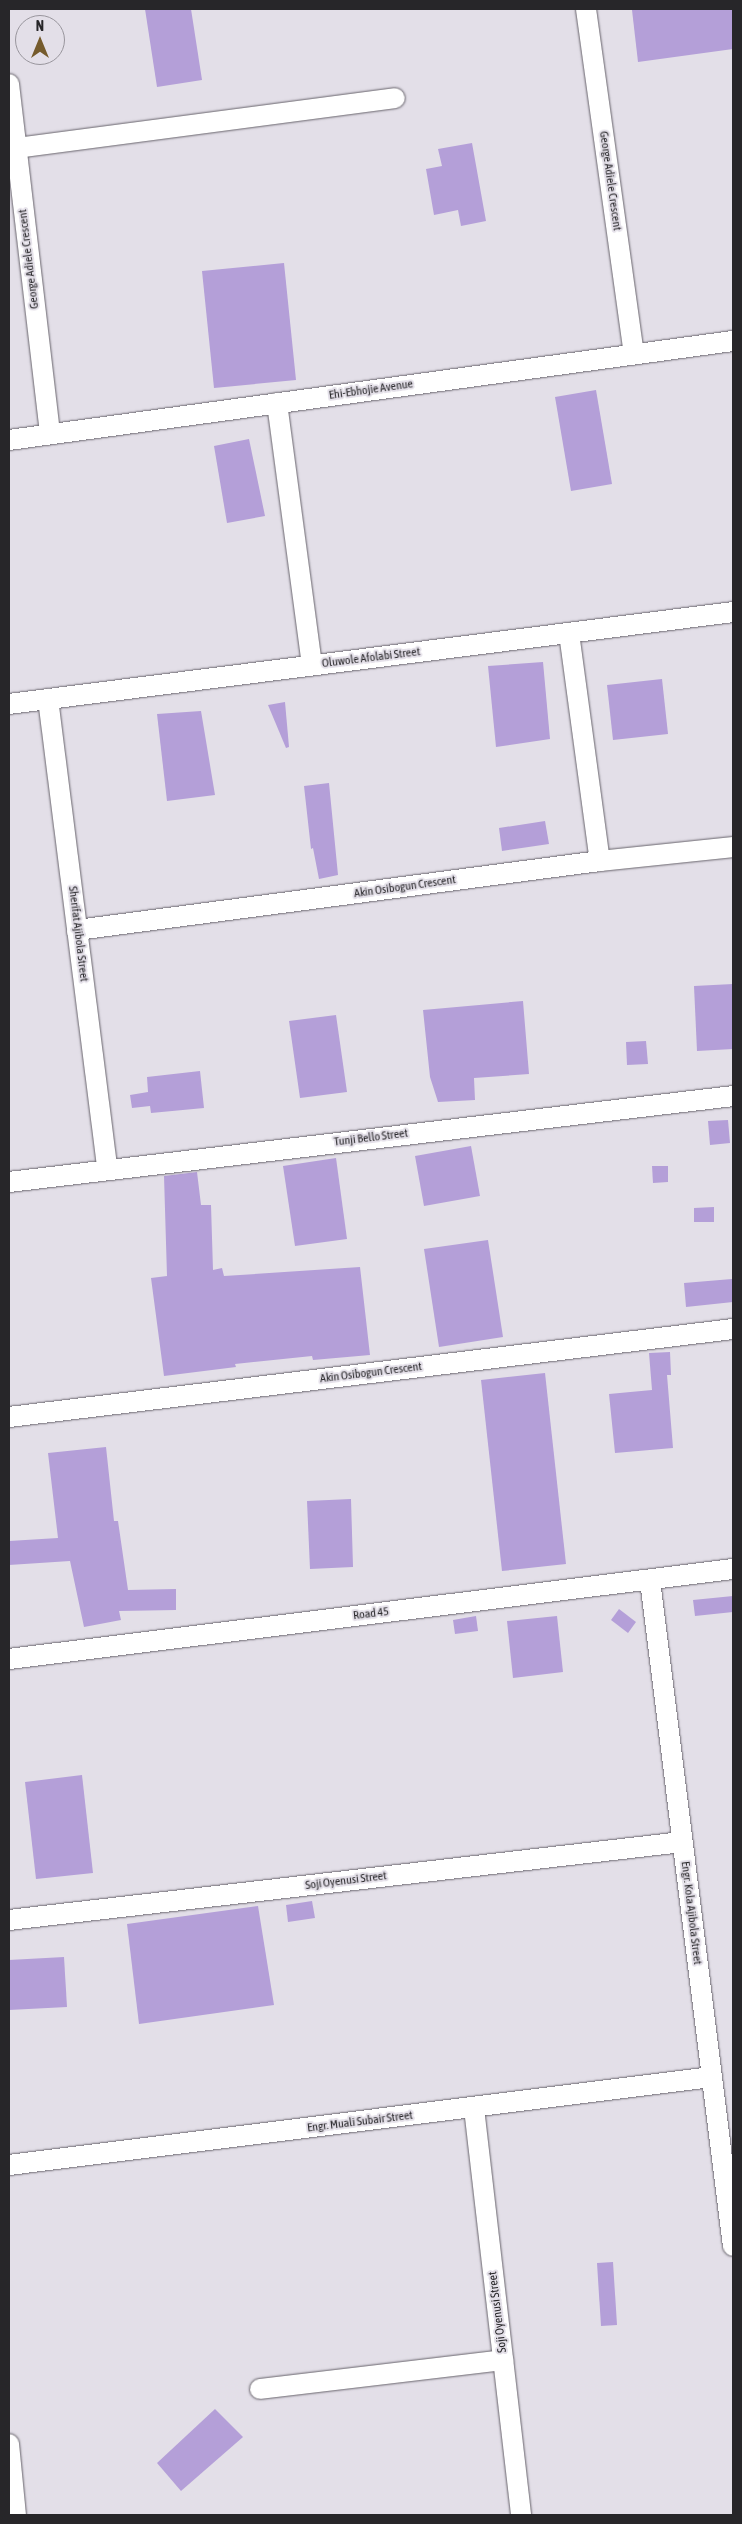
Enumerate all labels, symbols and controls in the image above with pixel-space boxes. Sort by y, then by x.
north arrow [15,15,65,65]
text: N [36,18,44,34]
street label: George Adiele Crescent [596,130,624,232]
street label: George Adiele Crescent [16,208,42,310]
street label: Ehi-Ebhojie Avenue [328,377,414,403]
street label: Oluwole Afolabi Street [321,645,421,671]
street label: Akin Osibogun Crescent [353,873,457,901]
street label: Sherifat Ajibola Street [65,885,91,983]
street label: Tunji Bello Street [333,1126,409,1150]
street label: Akin Osibogun Crescent [319,1360,423,1386]
street label: Road 45 [352,1605,390,1623]
street label: Engr. Kola Ajibola Street [678,1860,704,1966]
street label: Soji Oyenusi Street [305,1869,387,1893]
street label: Engr. Muali Subair Street [306,2108,414,2136]
street label: Soji Oyenusi Street [486,2271,510,2353]

